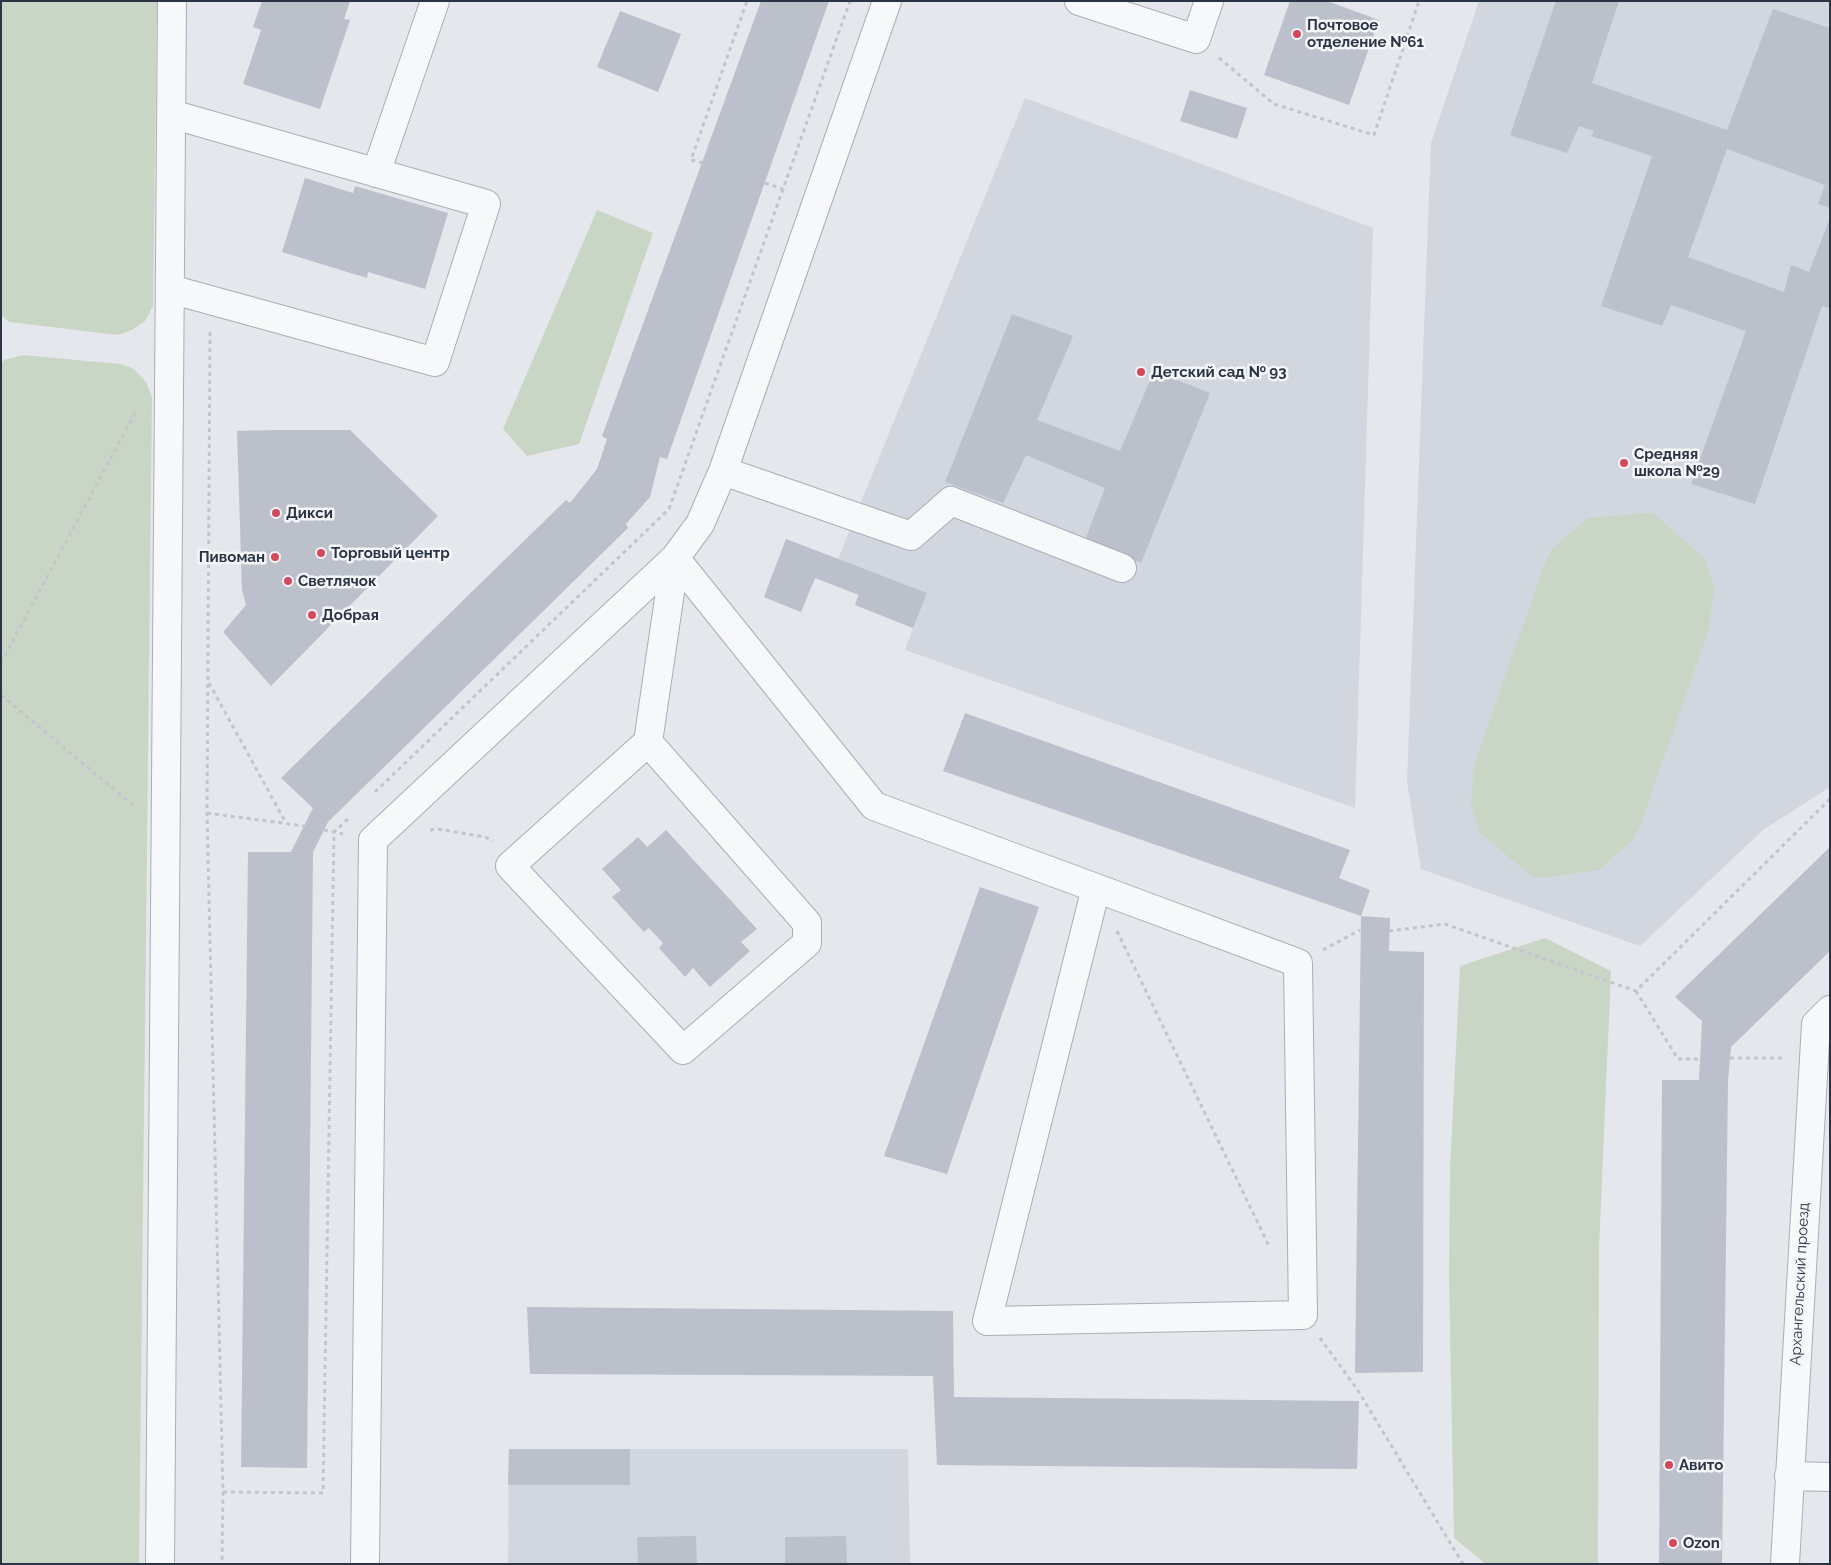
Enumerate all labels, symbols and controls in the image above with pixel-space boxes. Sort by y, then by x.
place label: Почтовое отделение №61 [1307,16,1424,51]
marker: Почтовое отделение №61 [1291,28,1303,40]
place label: Детский сад № 93 [1151,363,1287,381]
marker: Детский сад № 93 [1135,366,1147,378]
place label: Средняя школа №29 [1634,445,1720,480]
marker: Средняя школа №29 [1618,457,1630,469]
place label: Дикси [286,504,333,522]
marker: Дикси [270,507,282,519]
place label: Торговый центр [331,544,450,562]
marker: Торговый центр [315,547,327,559]
place label: Пивоман [199,548,265,566]
marker: Пивоман [269,551,281,563]
place label: Светлячок [298,572,376,590]
marker: Светлячок [282,575,294,587]
place label: Добрая [322,606,379,624]
marker: Добрая [306,609,318,621]
street label: Архангельский проезд [1787,1202,1813,1366]
place label: Авито [1679,1456,1723,1474]
marker: Авито [1663,1459,1675,1471]
place label: Ozon [1683,1534,1720,1552]
marker: Ozon [1667,1537,1679,1549]

